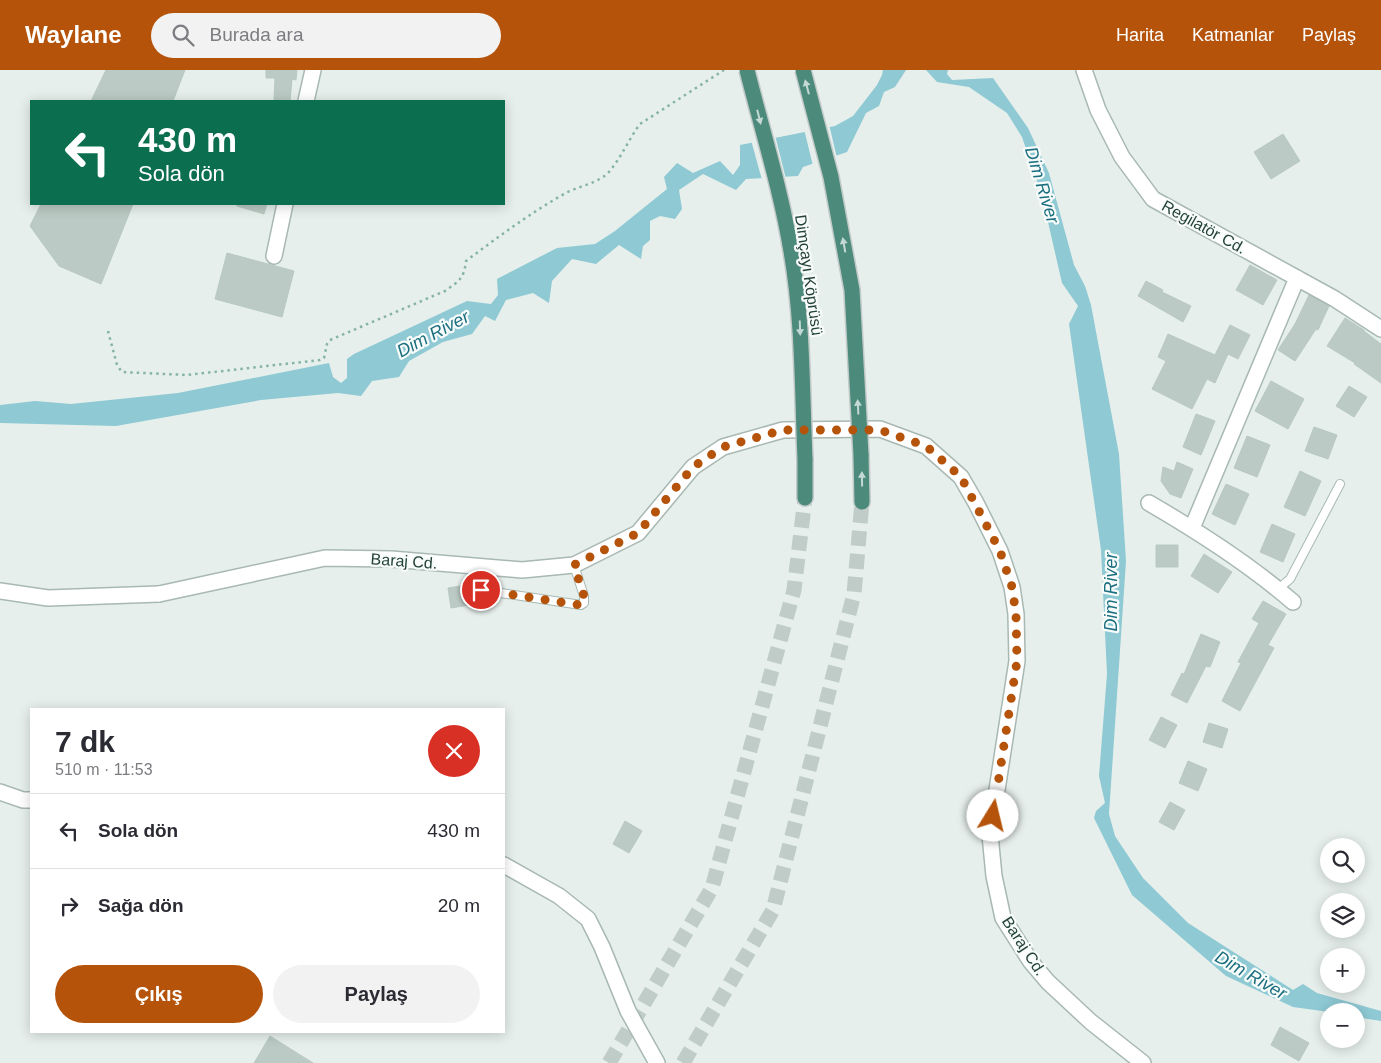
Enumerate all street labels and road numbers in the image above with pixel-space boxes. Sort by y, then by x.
street label: Regilatör Cd. [1159,197,1249,257]
street label: Dimçayı Köprüsü [792,213,826,337]
street label: Baraj Cd. [370,550,438,572]
street label: Baraj Cd. [999,913,1049,979]

